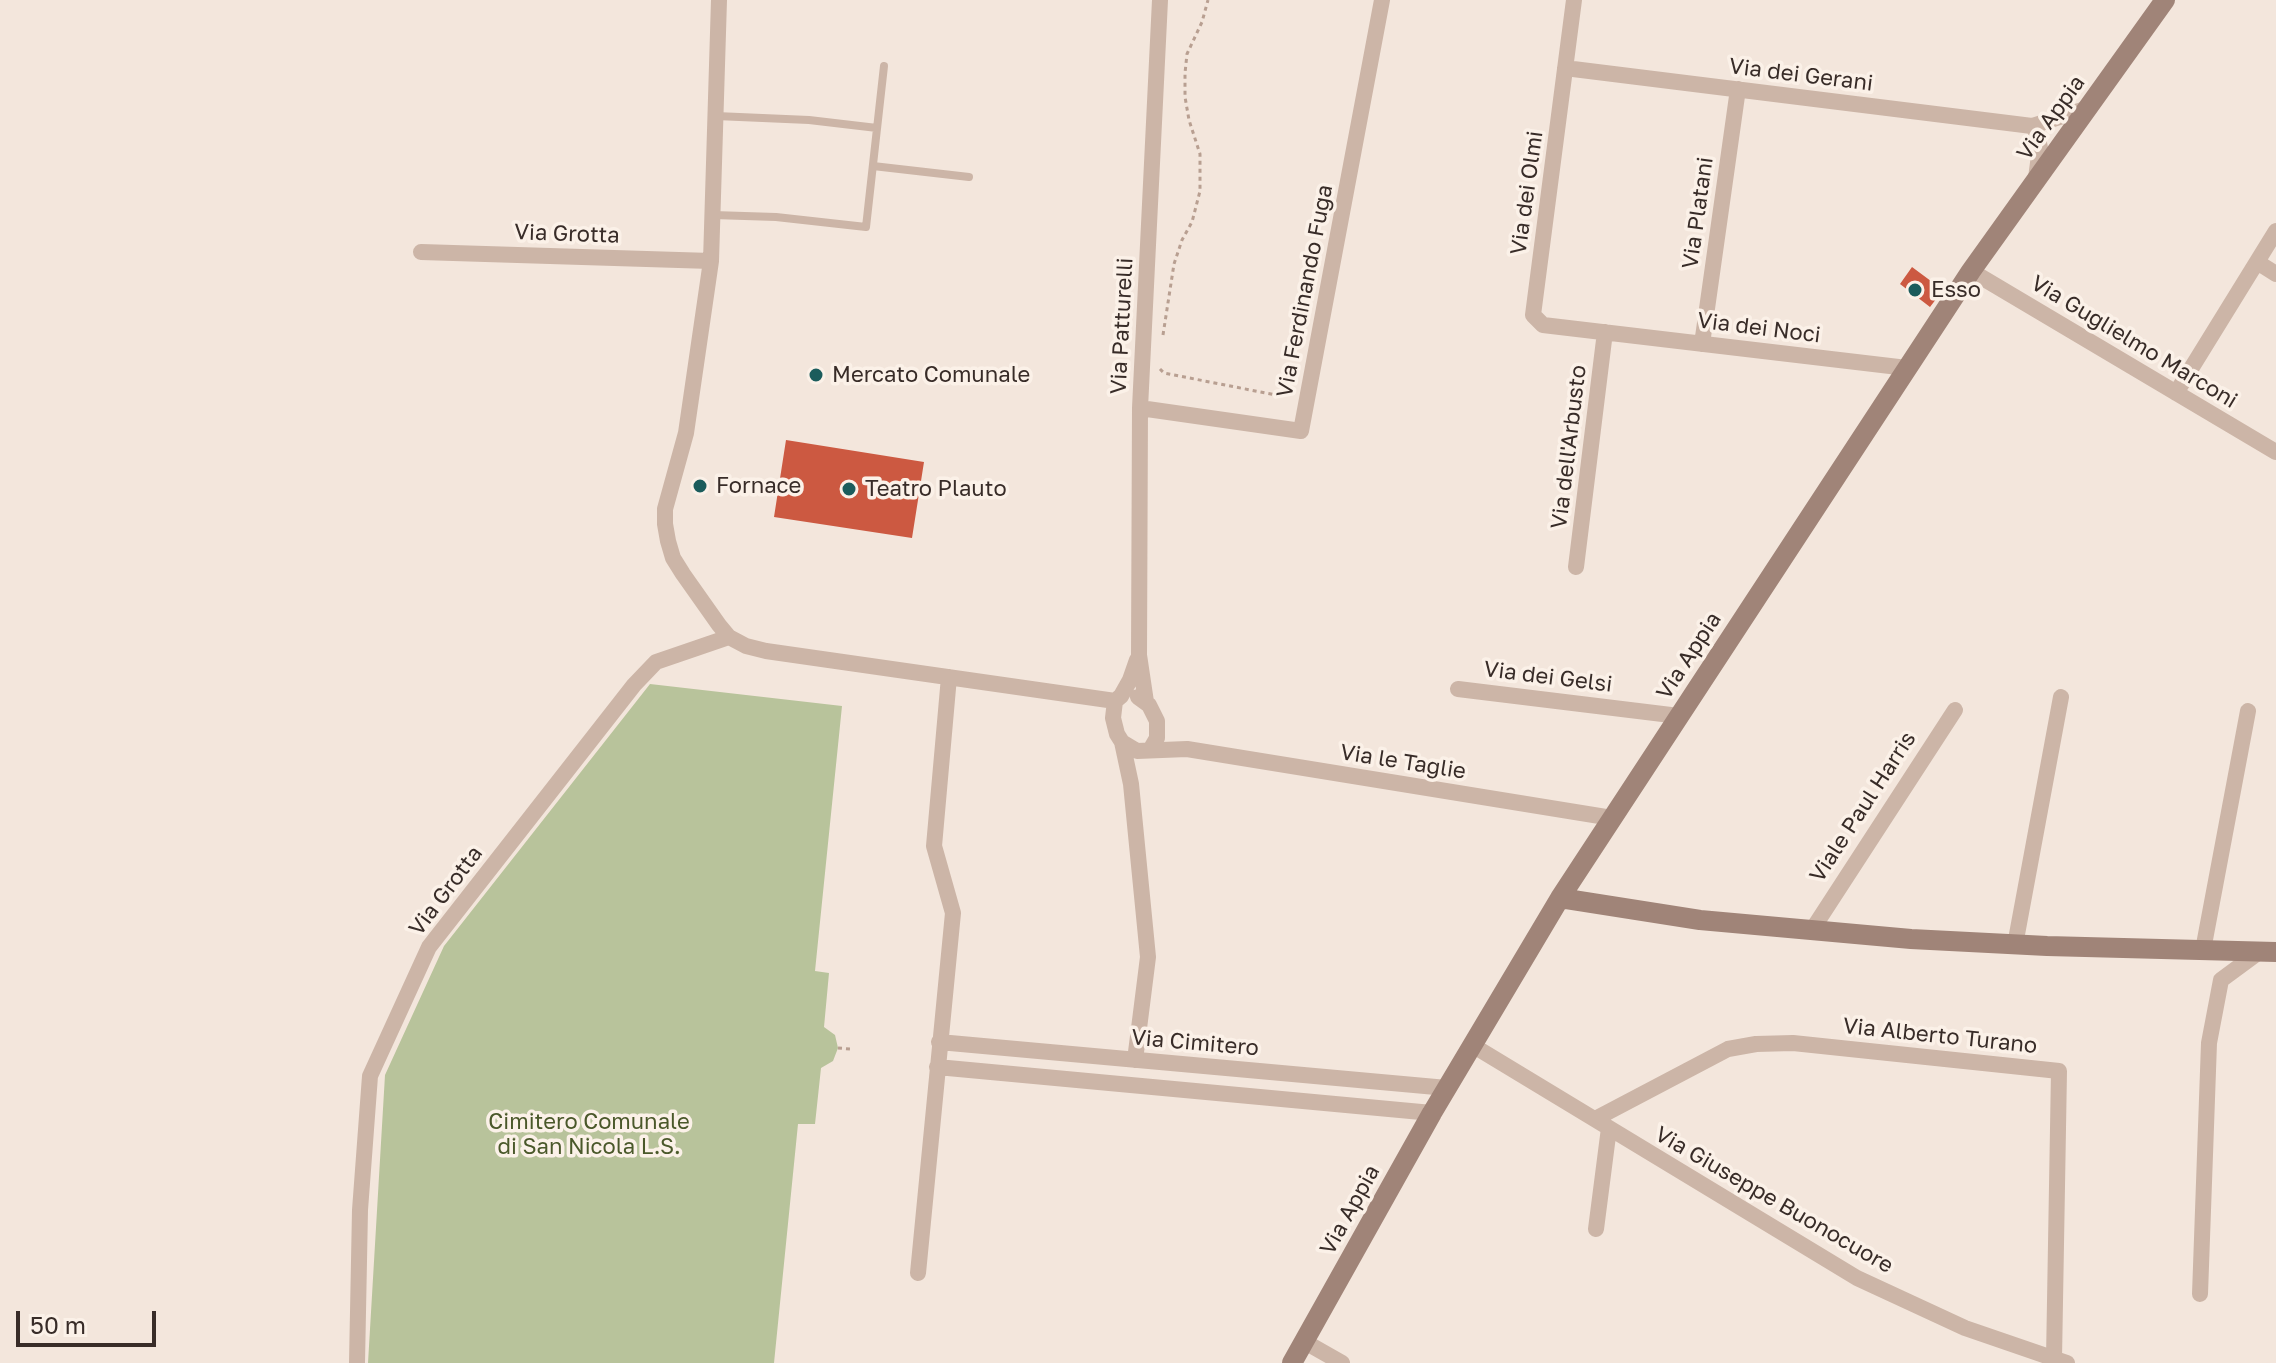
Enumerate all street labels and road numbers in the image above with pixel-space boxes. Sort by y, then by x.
street label: Via dei Gerani [1728,53,1874,97]
street label: Via Appia [2011,70,2091,166]
street label: Via dei Olmi [1505,129,1549,257]
street label: Via Platani [1677,155,1719,271]
street label: Via Ferdinando Fuga [1271,182,1339,400]
street label: Via Grotta [514,219,620,249]
street label: Via Patturelli [1105,257,1139,395]
street label: Via Guglielmo Marconi [2026,270,2242,414]
street label: Via dei Noci [1696,307,1822,349]
street label: Via dell'Arbusto [1546,364,1592,530]
street label: Via Appia [1651,607,1727,705]
street label: Via dei Gelsi [1482,656,1614,698]
street label: Viale Paul Harris [1804,727,1922,887]
street label: Via le Taglie [1338,739,1468,785]
street label: Via Grotta [404,841,488,941]
street label: Via Alberto Turano [1842,1013,2038,1059]
street label: Via Cimitero [1130,1024,1260,1062]
street label: Via Giuseppe Buonocuore [1650,1121,1898,1279]
street label: Via Appia [1315,1160,1385,1260]

